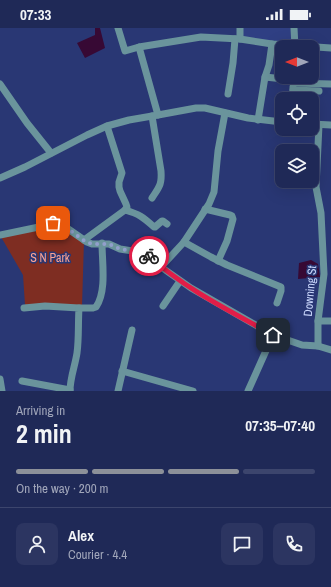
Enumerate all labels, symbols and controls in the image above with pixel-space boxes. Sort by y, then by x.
text: 07:33 [20,4,51,25]
north arrow [275,40,319,84]
map controls [275,40,319,188]
button: locate [275,92,319,136]
button: layers [275,144,319,188]
pin [36,206,70,240]
icon: bag [42,212,64,234]
courier [129,236,169,276]
icon: bike [138,245,160,267]
park label: S N Park [30,250,70,266]
street label: Downing St [300,265,320,317]
pin [256,318,290,352]
icon: home [262,324,284,346]
text: Arriving in [16,402,65,419]
text: 07:35–07:40 [245,415,315,436]
text: 2 min [16,416,72,451]
text: On the way · 200 m [16,480,108,497]
button: person [16,523,58,565]
button: chat [221,523,263,565]
button: phone [273,523,315,565]
text: Alex [68,525,94,546]
text: Courier · 4.4 [68,546,127,563]

